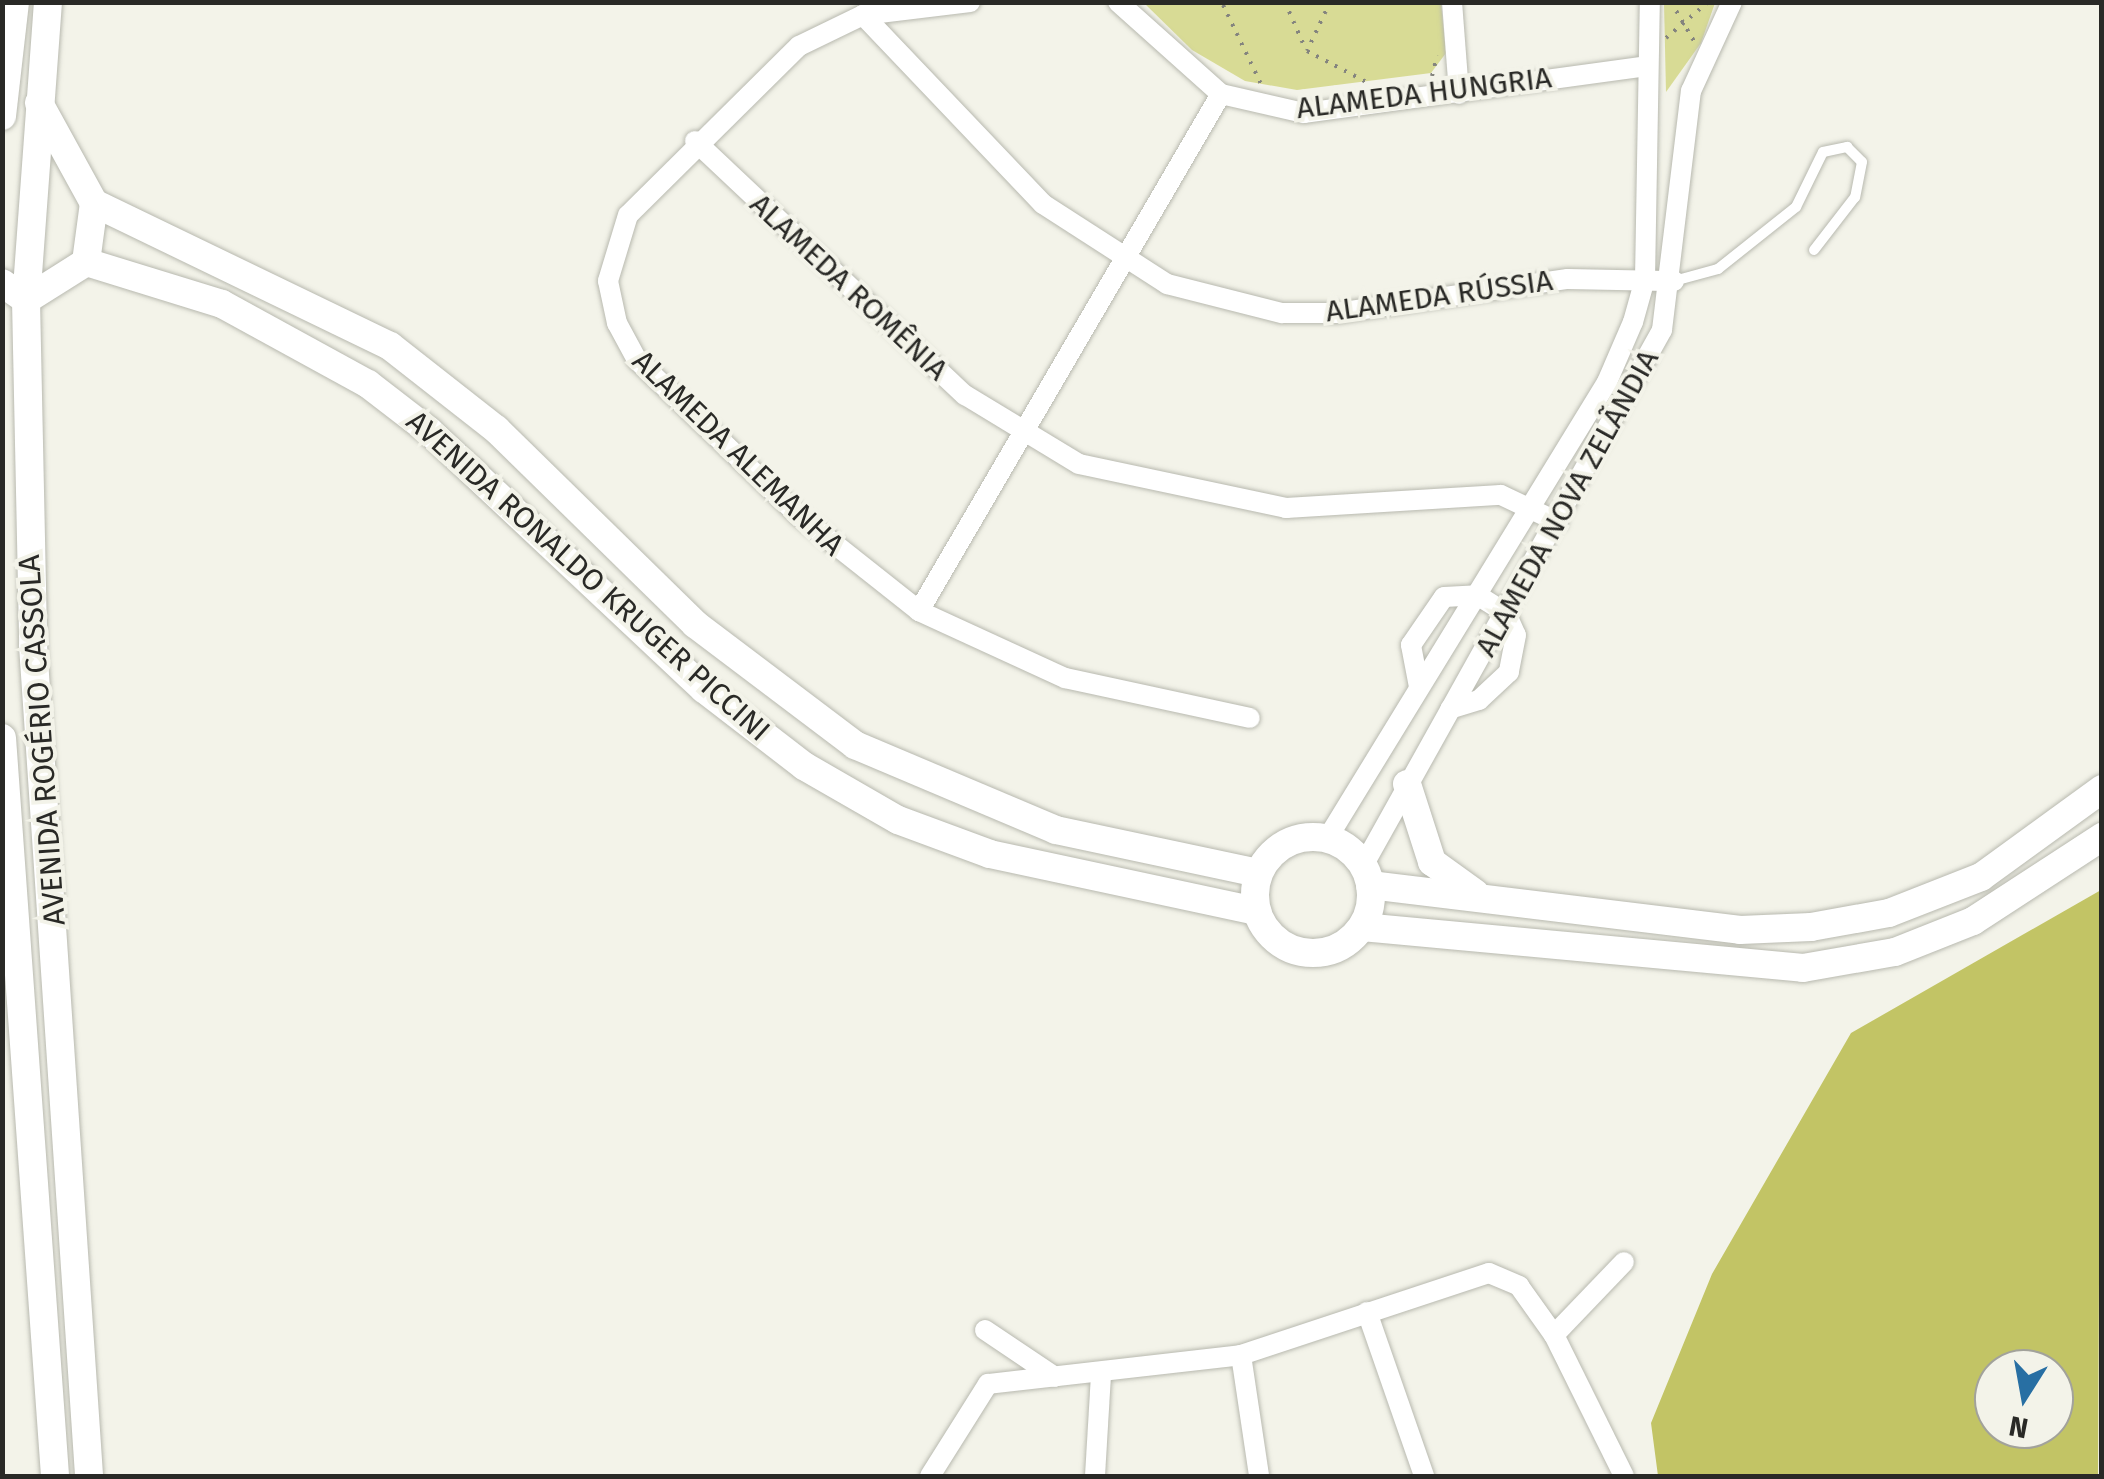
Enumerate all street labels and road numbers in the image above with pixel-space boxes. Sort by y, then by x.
street label: ALAMEDA HUNGRIA [1294,59,1554,127]
street label: ALAMEDA ROMÊNIA [743,186,955,388]
street label: ALAMEDA RÚSSIA [1323,262,1555,330]
street label: ALAMEDA ALEMANHA [625,343,851,563]
street label: ALAMEDA NOVA ZELÃNDIA [1468,343,1666,663]
street label: AVENIDA RONALDO KRUGER PICCINI [399,403,777,749]
street label: AVENIDA ROGÉRIO CASSOLA [11,553,73,927]

